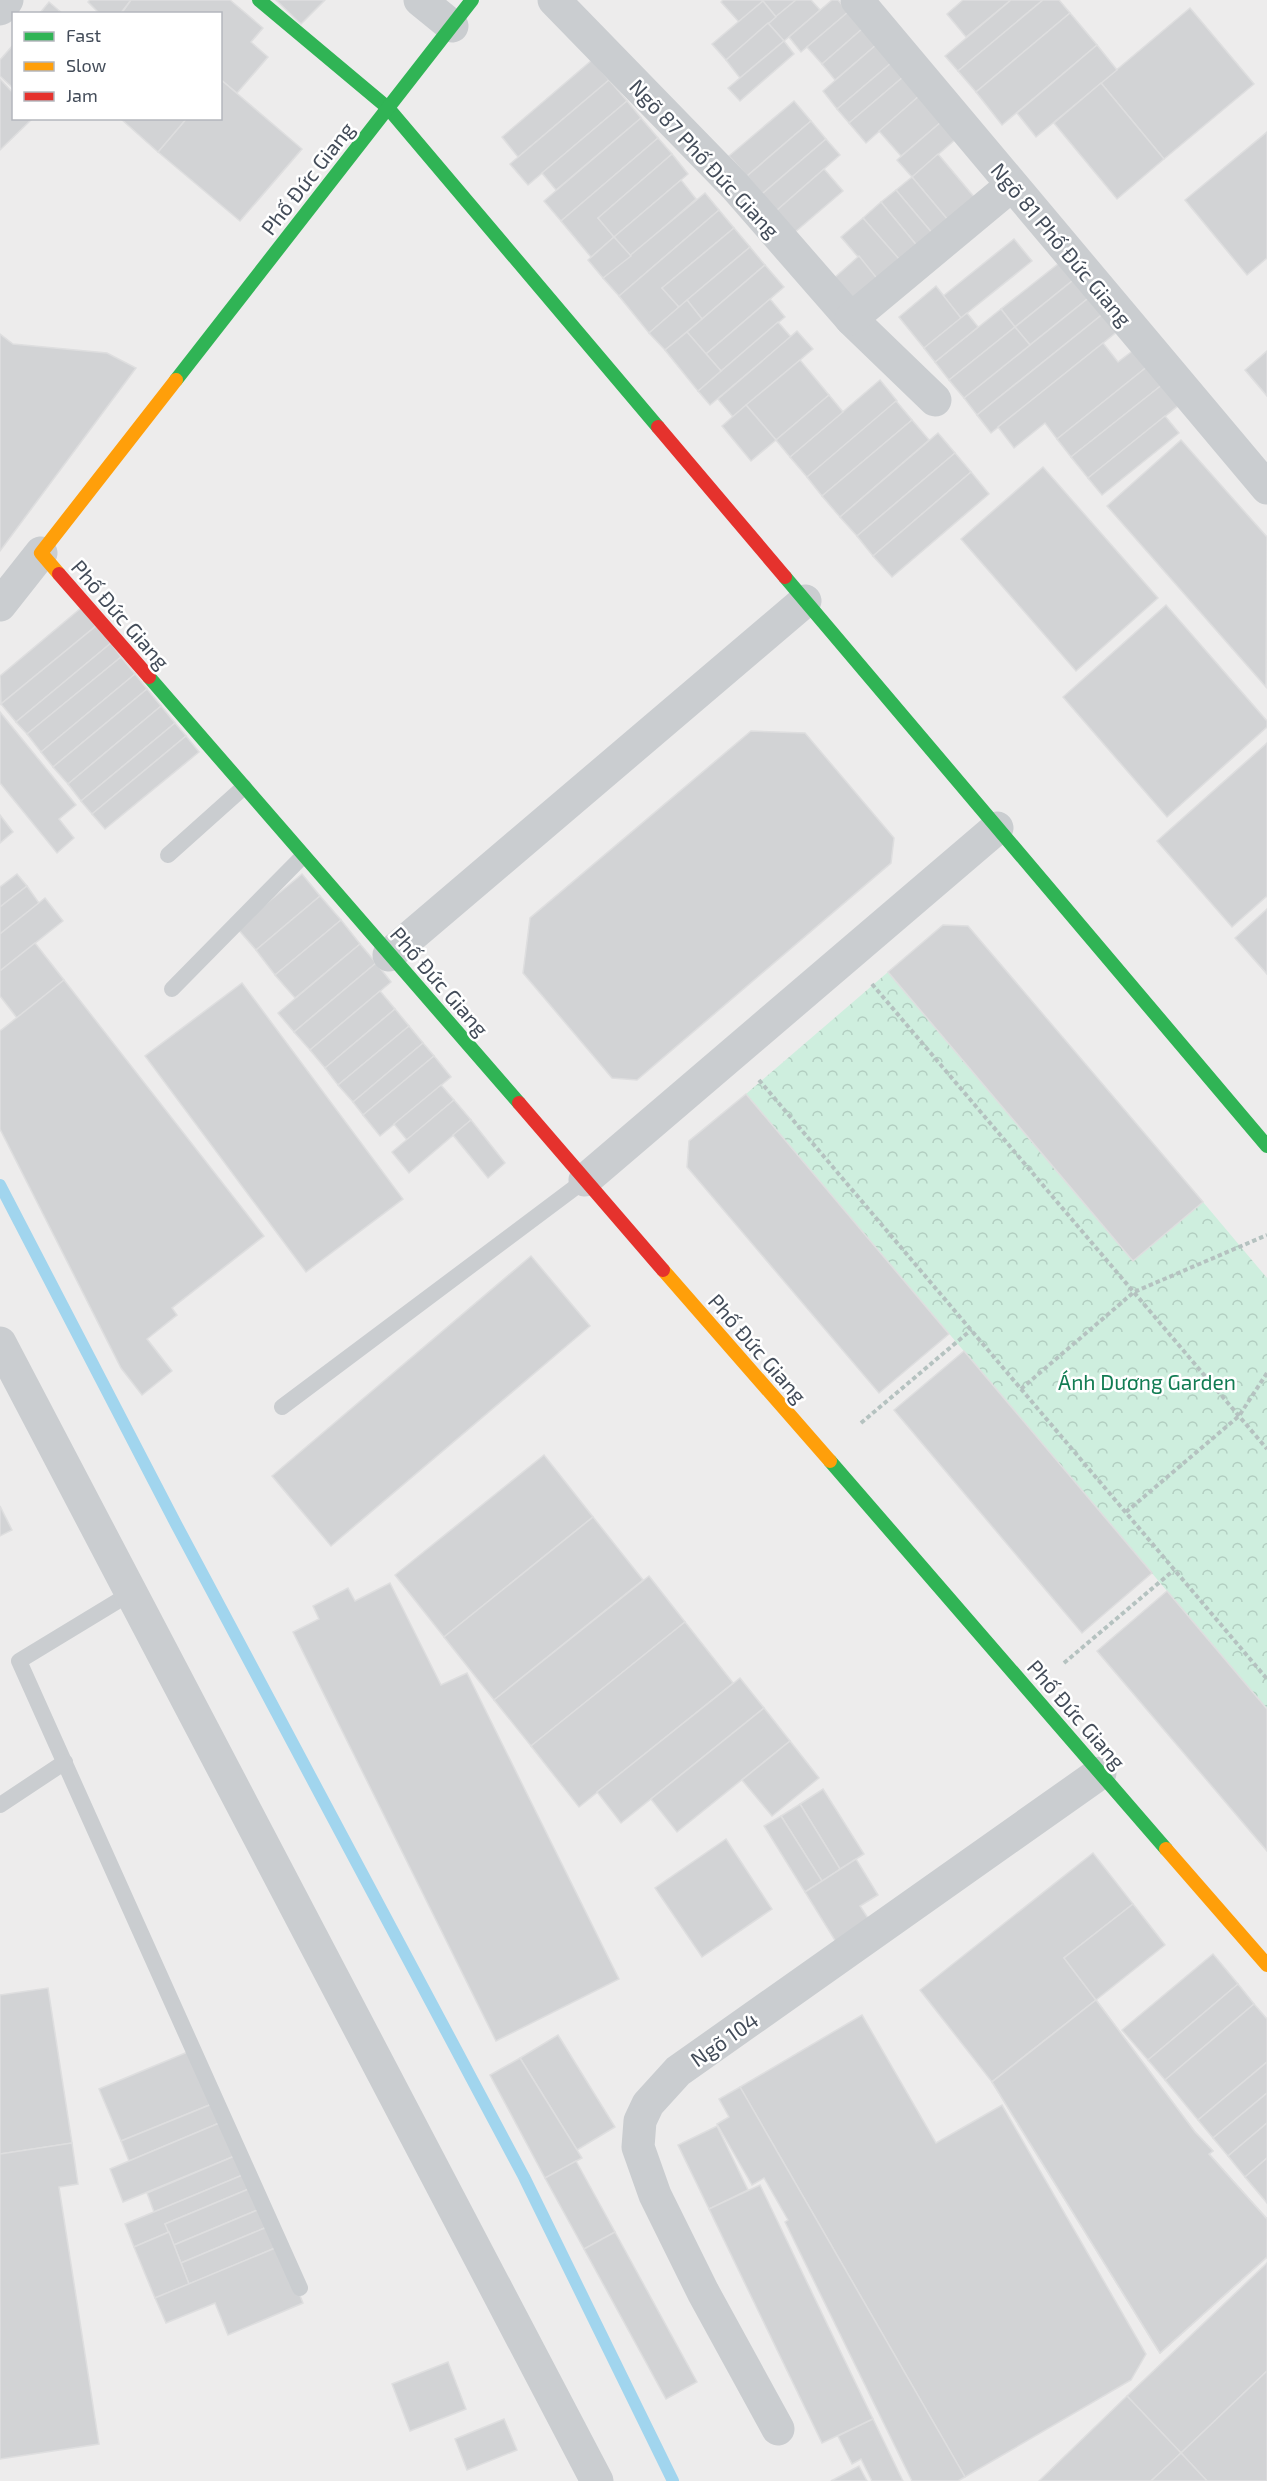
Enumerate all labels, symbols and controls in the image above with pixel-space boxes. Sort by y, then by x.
legend [12,12,222,120]
text: Fast [66,24,101,46]
text: Slow [66,54,107,76]
street label: Ngõ 87 Phố Đức Giang [625,73,785,243]
text: Jam [66,84,98,106]
street label: Phố Đức Giang [255,116,359,240]
street label: Ngõ 81 Phố Đức Giang [986,157,1138,331]
street label: Phố Đức Giang [67,554,175,674]
street label: Phố Đức Giang [386,921,494,1041]
street label: Phố Đức Giang [704,1288,812,1408]
park label: Ánh Dương Garden [1058,1369,1236,1394]
street label: Phố Đức Giang [1023,1654,1131,1774]
street label: Ngõ 104 [685,2007,763,2071]

